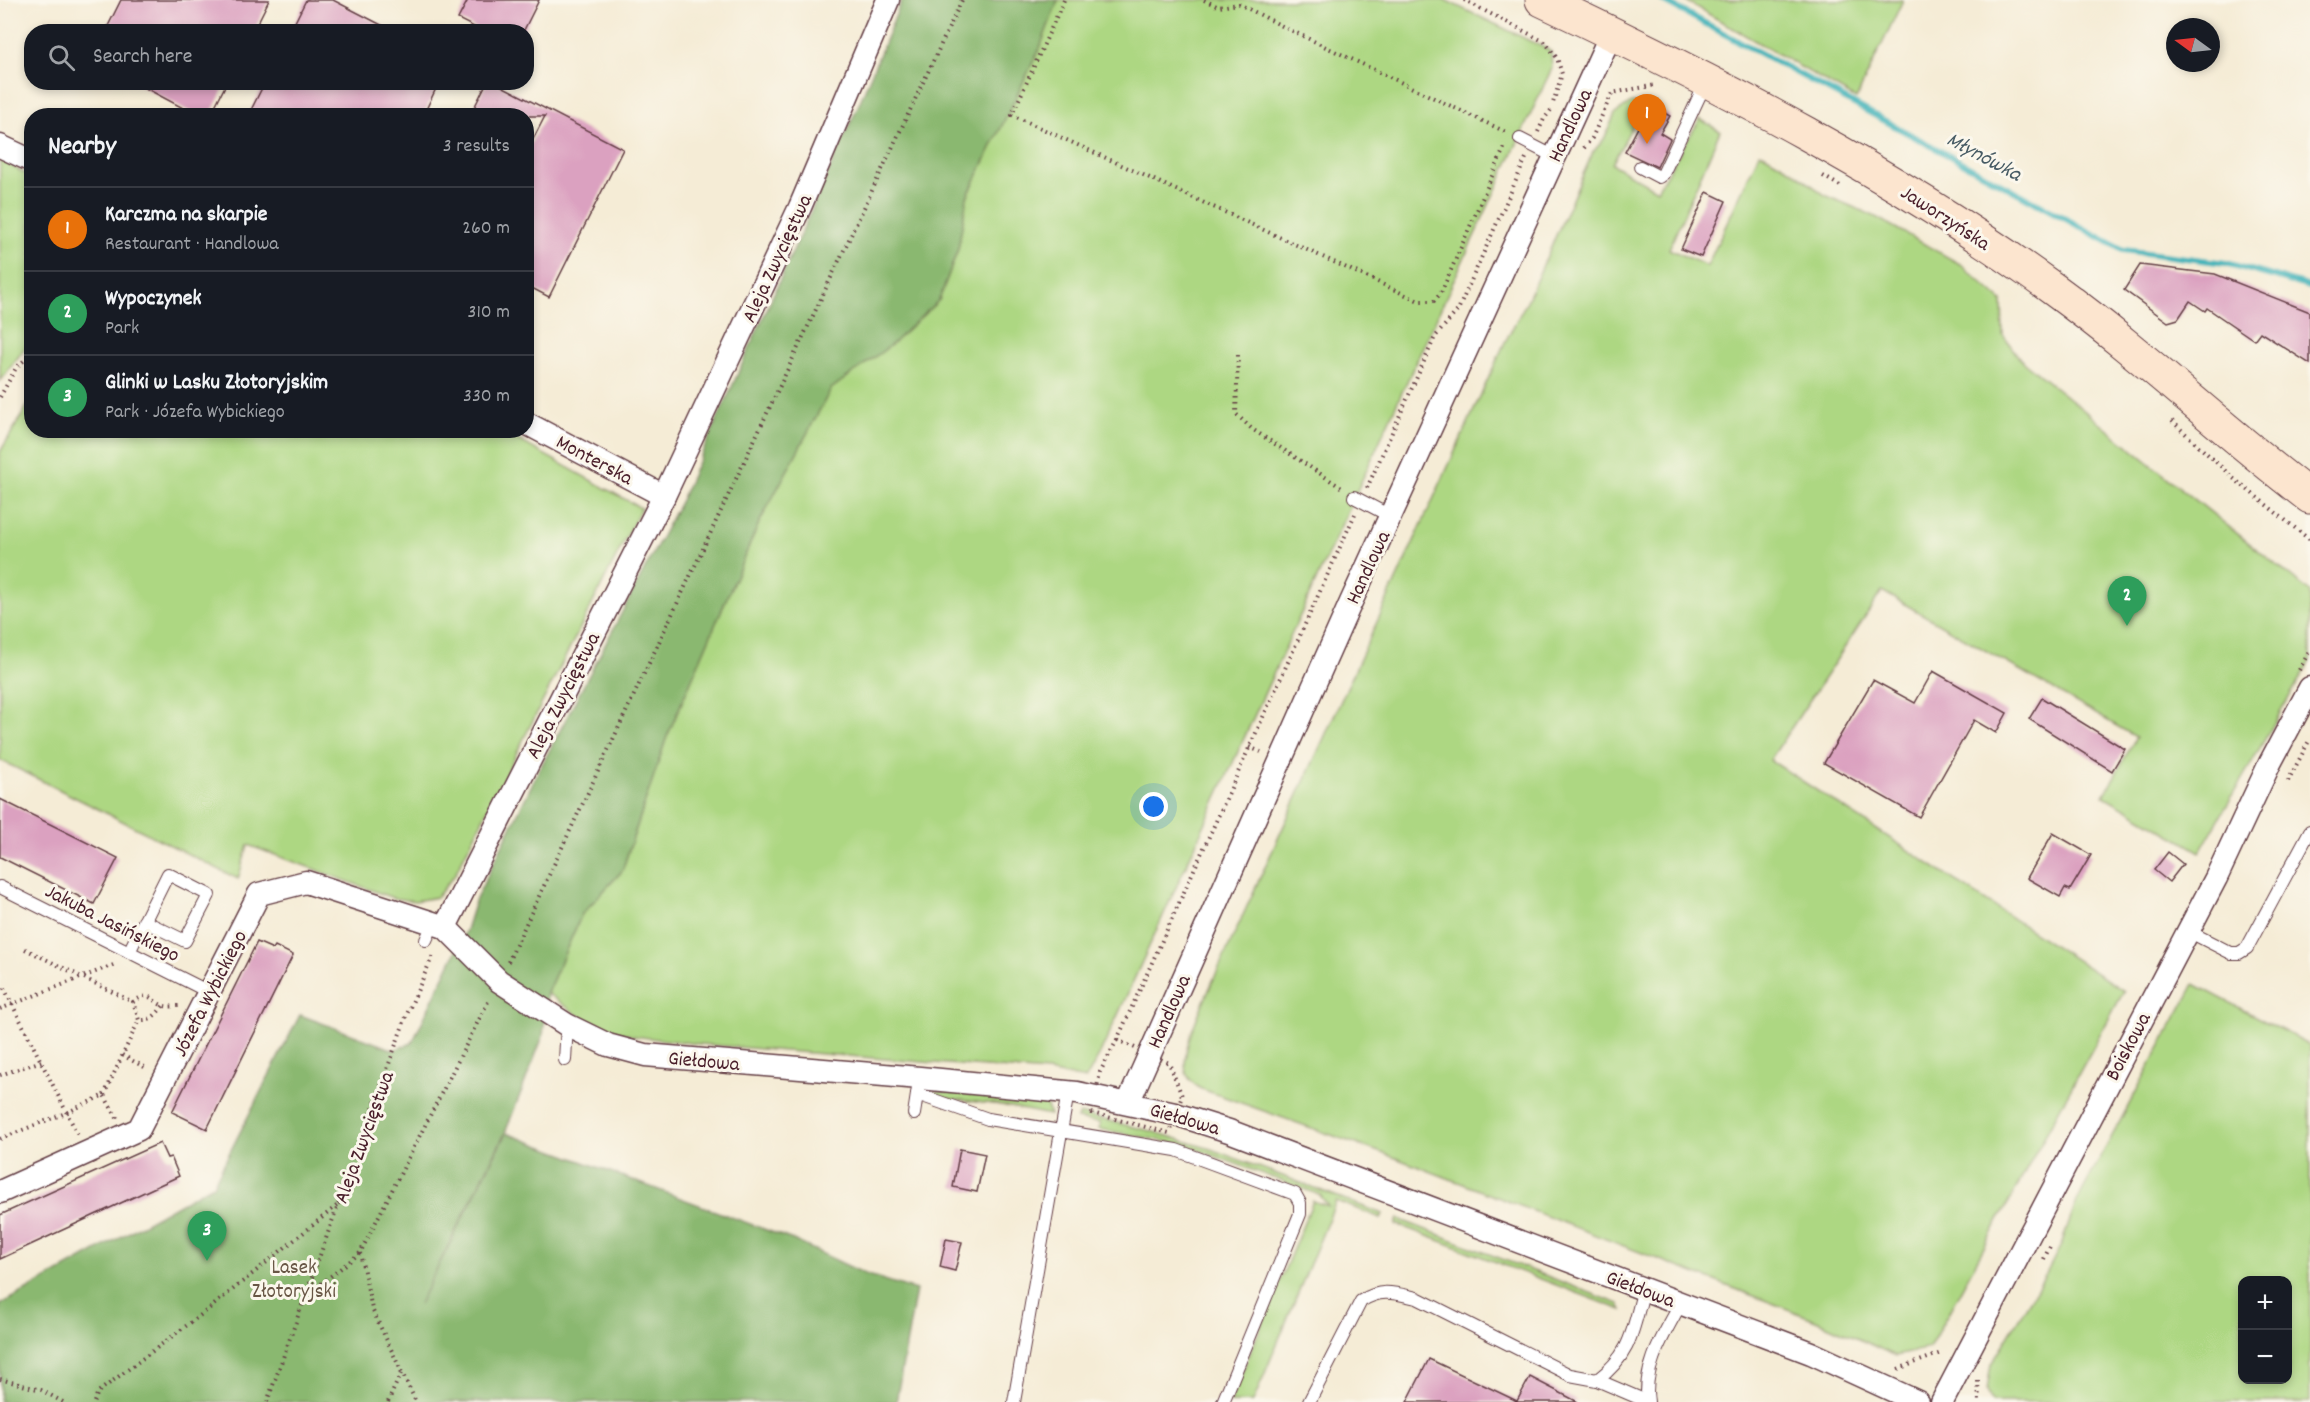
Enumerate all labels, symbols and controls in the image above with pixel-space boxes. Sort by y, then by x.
north arrow [2166,18,2220,72]
search box [24,24,534,90]
icon: search [45,41,78,74]
text: Search here [93,42,192,73]
street label: Handlowa [1542,84,1602,168]
pin: 1 [1628,94,1666,144]
water label: Młynówka [1940,125,2028,192]
text: Nearby [48,129,116,166]
text: 3 results [443,133,510,161]
street label: Jaworzyńska [1894,179,1996,260]
street label: Aleja Zwycięstwa [736,189,822,328]
text: Karczma na skarpie [105,200,267,231]
text: 1 [65,215,70,243]
text: 260 m [462,215,510,243]
text: Restaurant · Handlowa [105,231,279,259]
text: Wypoczynek [105,284,201,315]
text: 2 [63,299,72,327]
text: 310 m [468,299,510,327]
text: Park [105,315,139,343]
text: Glinki w Lasku Złotoryjskim [105,368,328,399]
text: 3 [63,383,72,411]
text: 330 m [463,383,510,411]
text: Park · Józefa Wybickiego [105,399,285,427]
street label: Monterska [550,429,638,495]
street label: Handlowa [1340,526,1400,610]
pin: 2 [2108,576,2146,626]
street label: Aleja Zwycięstwa [520,627,610,765]
your location [1139,792,1168,821]
street label: Jakuba Jasińskiego [39,878,184,972]
street label: Józefa Wybickiego [167,926,256,1063]
street label: Handlowa [1141,970,1201,1054]
street label: Boiskowa [2099,1007,2161,1087]
street label: Giełdowa [667,1045,742,1081]
street label: Aleja Zwycięstwa [328,1067,404,1208]
street label: Giełdowa [1146,1097,1224,1145]
pin: 3 [188,1212,226,1261]
park label: Lasek Złotoryjski [252,1254,336,1308]
street label: Giełdowa [1601,1264,1680,1318]
map controls [2238,1276,2292,1384]
button: + [2238,1276,2292,1330]
button: − [2238,1330,2292,1384]

